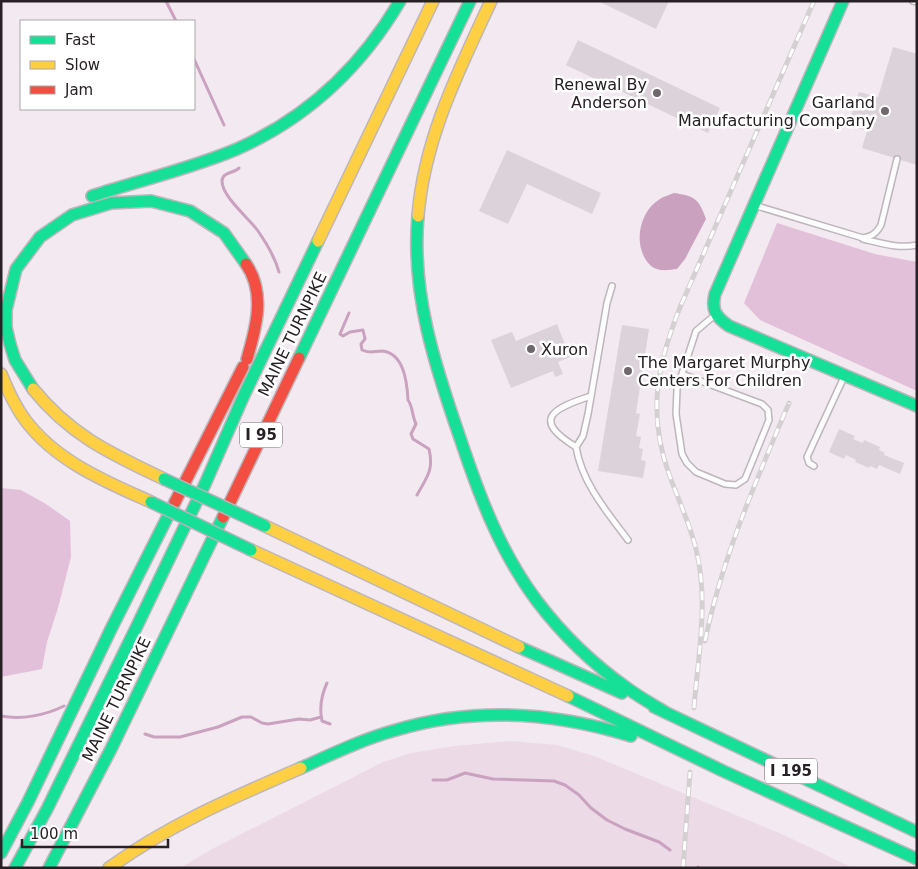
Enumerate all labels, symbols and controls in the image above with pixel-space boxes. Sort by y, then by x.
legend [20,20,195,110]
text: Fast [65,31,95,49]
text: Slow [65,56,100,74]
place label: Renewal By Anderson [554,75,647,112]
text: Jam [64,81,93,99]
marker: Renewal By Anderson [651,87,663,99]
place label: Garland Manufacturing Company [678,93,875,130]
marker: Garland Manufacturing Company [879,105,891,117]
street label: MAINE TURNPIKE [254,269,331,400]
place label: Xuron [541,340,588,359]
marker: Xuron [525,343,537,355]
place label: The Margaret Murphy Centers For Children [637,353,810,390]
marker: The Margaret Murphy Centers For Children [622,365,634,377]
road number: I 95 [240,422,282,448]
street label: MAINE TURNPIKE [78,634,155,765]
road number: I 195 [765,758,817,784]
scale bar [22,816,169,848]
text: 100 m [30,825,78,843]

